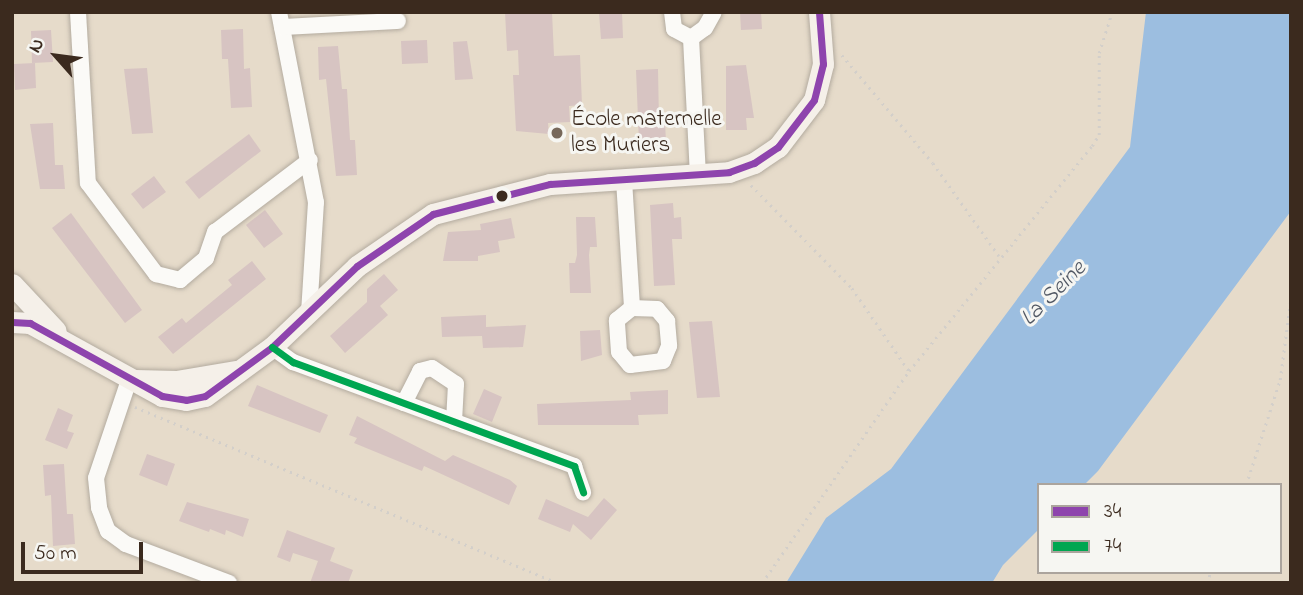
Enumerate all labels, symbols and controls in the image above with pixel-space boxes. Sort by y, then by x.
north arrow [21,21,91,91]
text: N [22,34,52,58]
place label: École maternelle les Muriers [571,106,721,160]
marker: École maternelle les Muriers [549,125,565,141]
unlabelled marker [495,189,509,203]
water label: La Seine [1015,255,1093,333]
legend [1037,483,1282,574]
text: 34 [1104,497,1121,527]
scale bar [24,528,147,572]
text: 74 [1104,532,1121,562]
text: 50 m [34,539,77,569]

